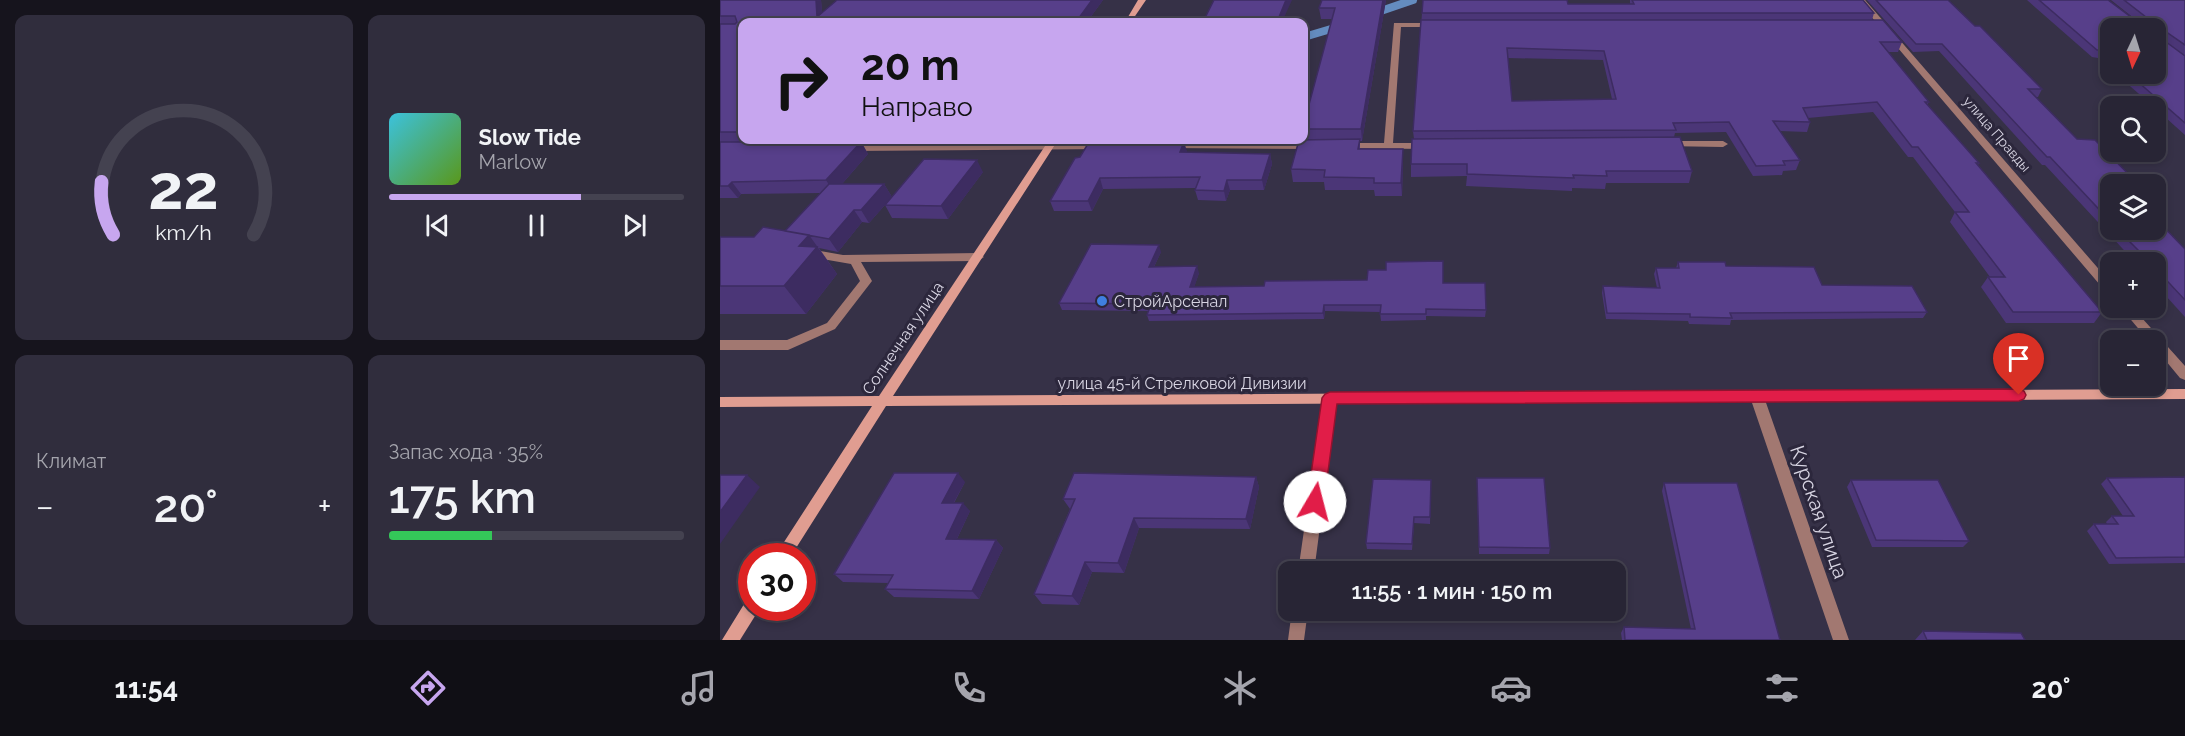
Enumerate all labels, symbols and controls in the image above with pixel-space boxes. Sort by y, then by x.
north arrow [2100,18,2166,84]
map controls [2100,18,2166,396]
text: 20 m [861,41,960,90]
icon: right [762,42,840,120]
text: Направо [861,91,973,122]
street label: улица Правды [1960,93,2034,175]
button: search [2100,96,2166,162]
text: Slow Tide [479,124,581,150]
text: 22 [149,150,219,224]
text: Marlow [479,150,547,174]
button: layers [2100,174,2166,240]
icon: previous [421,209,454,242]
icon: pause [520,209,553,242]
icon: next [618,209,651,242]
text: km/h [155,220,212,245]
button: + [2100,252,2166,318]
street label: Солнечная улица [858,278,948,398]
place label: СтройАрсенал [1114,292,1227,311]
marker: СтройАрсенал [1095,294,1109,308]
button: − [2100,330,2166,396]
pin [1993,333,2044,395]
icon: arrive [2002,342,2035,375]
street label: улица 45-й Стрелковой Дивизии [1057,374,1307,393]
text: Запас хода · 35% [389,440,543,464]
street label: Курская улица [1785,442,1853,582]
text: Климат [36,449,106,473]
position arrow [1283,470,1347,534]
text: 175 km [389,471,536,524]
text: 20° [154,480,218,533]
text: − [36,487,54,526]
text: + [318,487,331,526]
speed limit sign: 30 [738,543,816,621]
text: 11:55 · 1 мин · 150 m [1352,578,1552,604]
icon: directions [407,667,449,709]
icon: music [678,667,720,709]
icon: phone [948,667,990,709]
icon: climate [1219,667,1261,709]
icon: car [1490,667,1532,709]
icon: filters [1761,667,1803,709]
text: 11:54 [114,673,178,704]
text: 20° [2031,673,2071,704]

